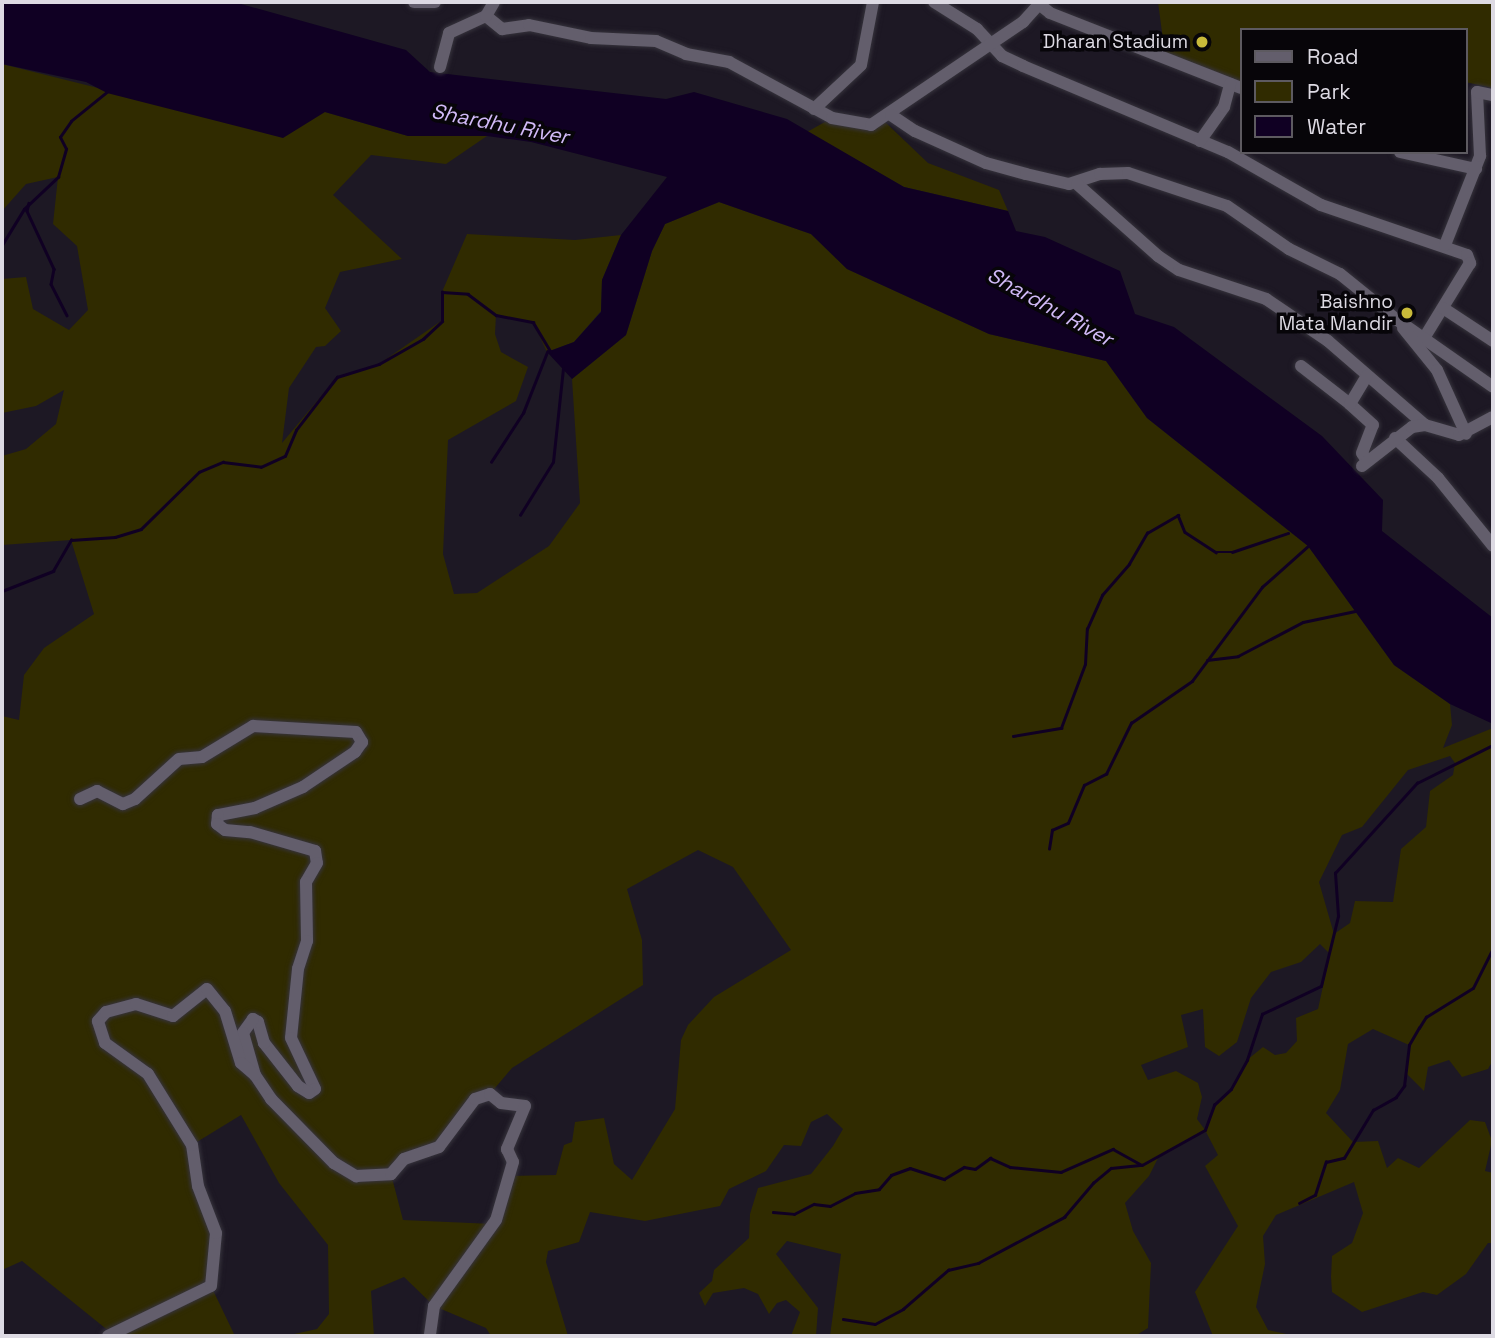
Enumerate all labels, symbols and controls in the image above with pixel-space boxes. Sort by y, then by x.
legend [1240,28,1467,154]
place label: Dharan Stadium [1043,31,1188,53]
marker: Dharan Stadium [1194,34,1210,50]
text: Road [1307,43,1359,70]
text: Park [1307,78,1351,105]
water label: Shardhu River [429,98,571,150]
text: Water [1307,113,1366,140]
water label: Shardhu River [983,262,1117,352]
place label: Baishno Mata Mandir [1279,291,1393,335]
marker: Baishno Mata Mandir [1399,305,1415,321]

